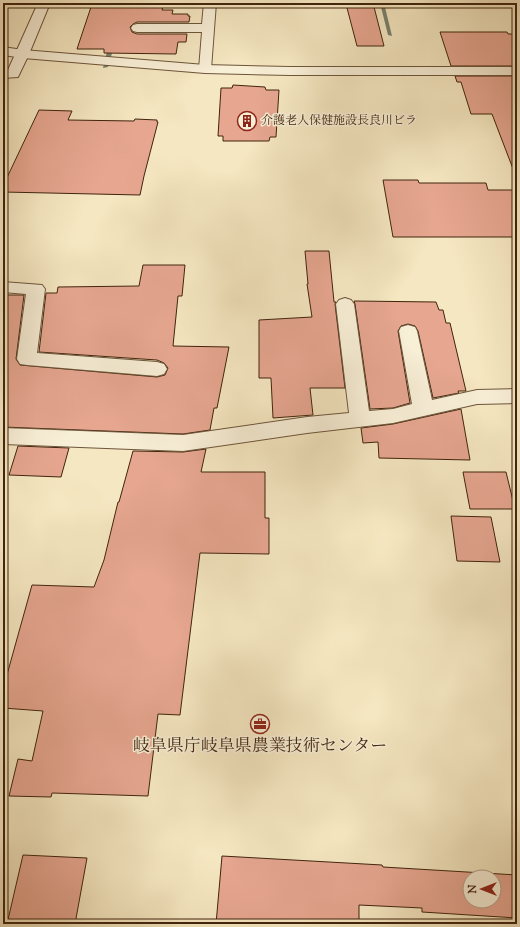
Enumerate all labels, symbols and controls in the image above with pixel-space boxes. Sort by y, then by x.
building icon: 介護老人保健施設長良川ビラ [236,110,258,132]
place label: 介護老人保健施設長良川ビラ [261,112,417,130]
office icon: 岐阜県庁岐阜県農業技術センター [249,713,271,735]
place label: 岐阜県庁岐阜県農業技術センター [133,735,387,759]
north arrow [462,869,502,909]
text: N [465,884,481,894]

